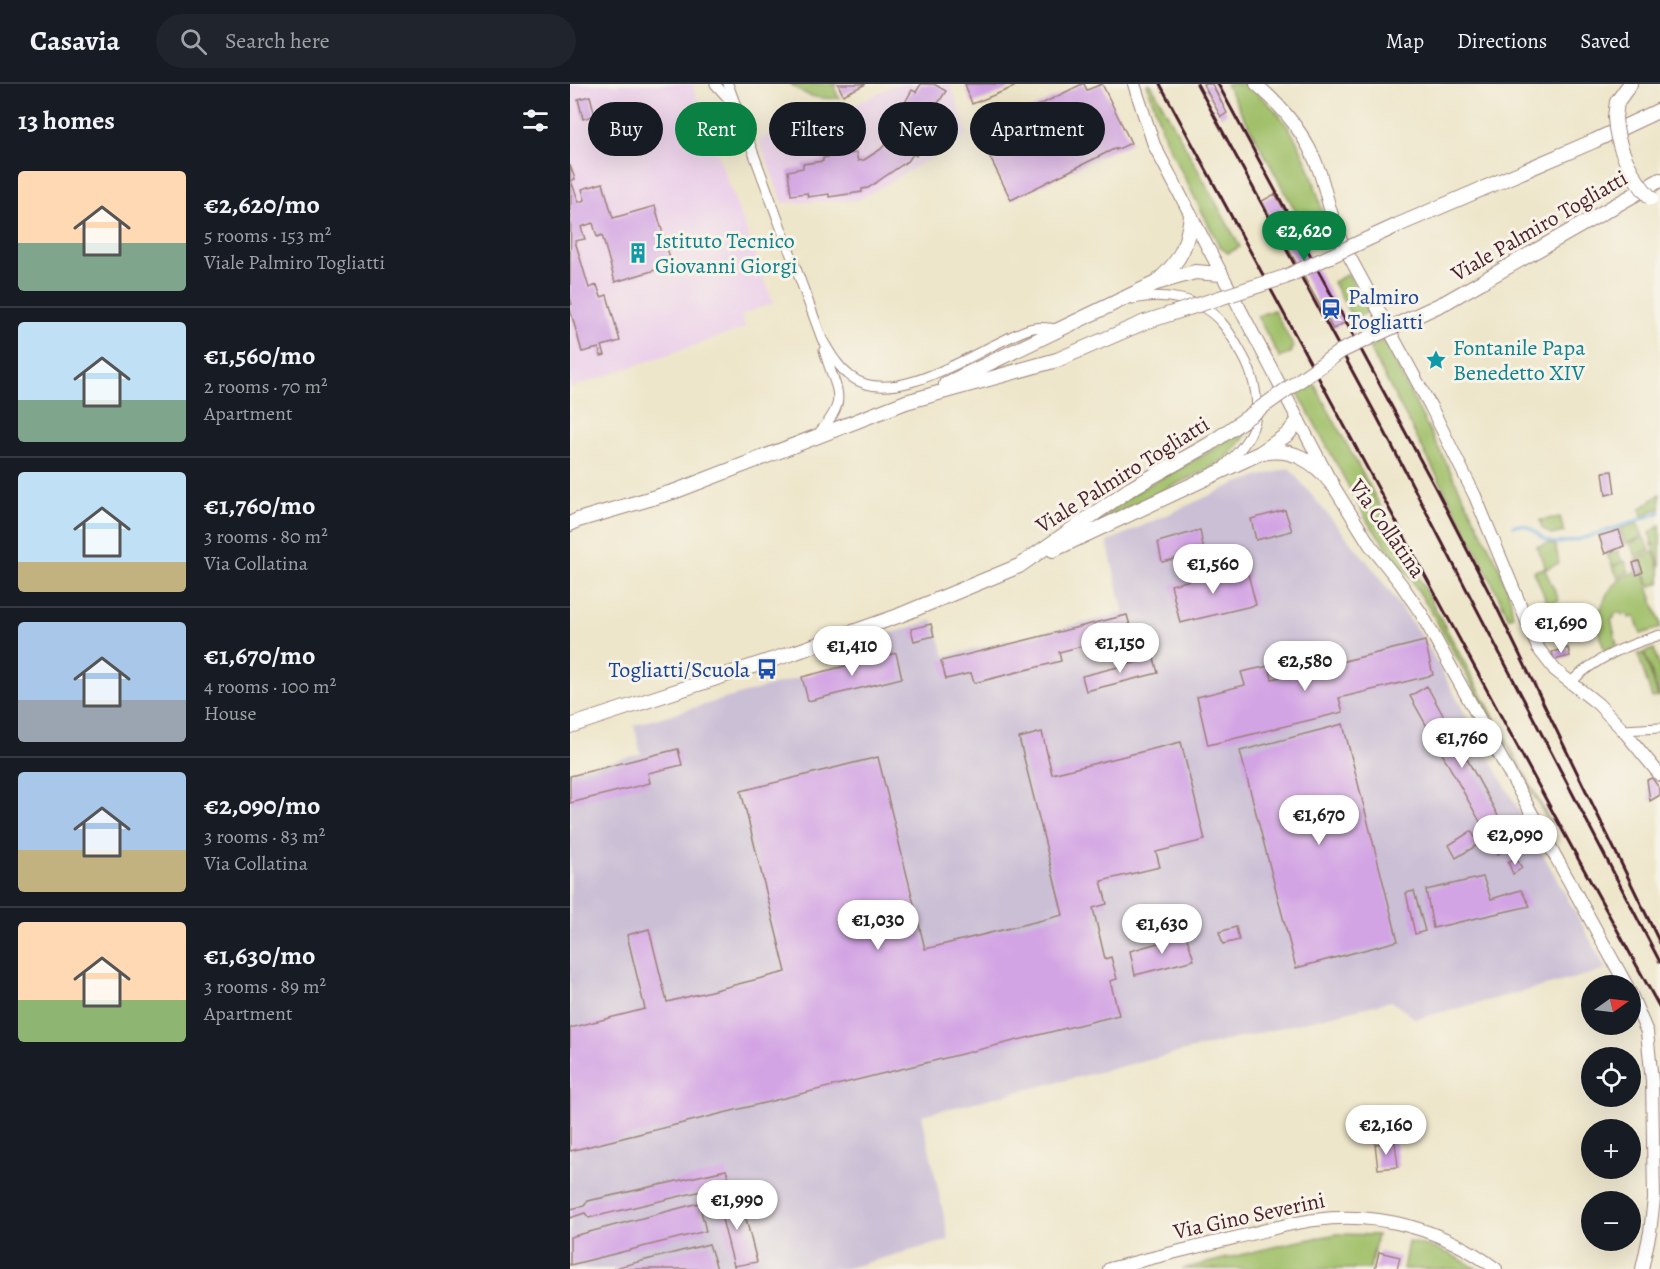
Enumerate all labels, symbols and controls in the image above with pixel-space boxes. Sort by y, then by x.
search box [156,14,576,68]
text: Casavia [30,22,120,60]
icon: search [177,25,210,58]
text: Search here [225,26,330,56]
text: Map [1386,27,1424,55]
text: Directions [1457,27,1547,55]
text: Saved [1580,27,1630,55]
chip: Buy [588,102,663,156]
chip: Rent [675,102,757,156]
chip: Filters [769,102,866,156]
chip: New [878,102,958,156]
chip: Apartment [970,102,1105,156]
text: 13 homes [18,103,115,138]
icon: filters [519,104,552,137]
street label: Viale Palmiro Togliatti [1445,163,1633,289]
text: €2,620/mo [204,187,320,222]
icon: home [66,195,138,267]
pin: €2,620 [1255,211,1353,262]
text: €2,620 [1276,217,1332,244]
text: 5 rooms · 153 m² [204,222,331,249]
place label: Istituto Tecnico Giovanni Giorgi [655,226,797,281]
building icon: Istituto Tecnico Giovanni Giorgi [626,241,650,265]
text: Viale Palmiro Togliatti [204,249,385,276]
place label: Palmiro Togliatti [1348,282,1423,337]
station icon: Palmiro Togliatti [1319,297,1343,321]
place label: Fontanile Papa Benedetto XIV [1453,333,1586,388]
text: €1,560/mo [204,338,315,373]
icon: home [66,346,138,418]
place icon: Fontanile Papa Benedetto XIV [1424,348,1448,372]
text: 2 rooms · 70 m² [204,373,328,400]
text: Apartment [204,400,293,427]
street label: Viale Palmiro Togliatti [1029,409,1215,541]
street label: Via Collatina [1342,472,1433,585]
text: €1,760/mo [204,488,315,523]
icon: home [66,496,138,568]
text: 3 rooms · 80 m² [204,523,328,550]
pin: €1,560 [1164,544,1262,595]
text: Via Collatina [204,550,308,577]
text: €1,560 [1187,550,1239,577]
pin: €1,690 [1512,603,1610,654]
text: €1,690 [1535,609,1587,636]
pin: €1,150 [1071,623,1169,674]
pin: €1,410 [803,626,901,677]
text: €1,150 [1095,629,1145,656]
text: €1,410 [827,632,877,659]
text: €1,670/mo [204,638,315,673]
pin: €2,580 [1256,641,1354,692]
icon: home [66,646,138,718]
text: €2,580 [1278,647,1332,674]
place label: Togliatti/Scuola [609,655,751,685]
bus stop icon: Togliatti/Scuola [755,657,779,681]
text: 4 rooms · 100 m² [204,673,336,700]
text: House [204,700,256,727]
pin: €1,760 [1413,718,1511,769]
text: €1,760 [1436,724,1488,751]
text: €2,090/mo [204,788,320,823]
pin: €1,670 [1270,795,1368,846]
icon: home [66,796,138,868]
text: €1,670 [1293,801,1345,828]
pin: €2,090 [1466,815,1564,866]
text: €2,090 [1487,821,1543,848]
text: 3 rooms · 83 m² [204,823,325,850]
text: Via Collatina [204,850,308,877]
pin: €1,030 [829,900,927,951]
pin: €1,630 [1113,904,1211,955]
text: €1,030 [852,906,904,933]
text: €1,630 [1136,910,1188,937]
text: €1,630/mo [204,938,315,973]
icon: home [66,946,138,1018]
text: 3 rooms · 89 m² [204,973,326,1000]
north arrow [1581,975,1641,1035]
map controls [1581,975,1641,1251]
text: Apartment [204,1000,293,1027]
button: locate [1581,1047,1641,1107]
pin: €2,160 [1337,1105,1435,1156]
text: €2,160 [1359,1111,1413,1138]
button: + [1581,1119,1641,1179]
pin: €1,990 [688,1180,786,1231]
street label: Via Gino Severini [1170,1185,1328,1247]
text: €1,990 [711,1186,763,1213]
button: − [1581,1191,1641,1251]

